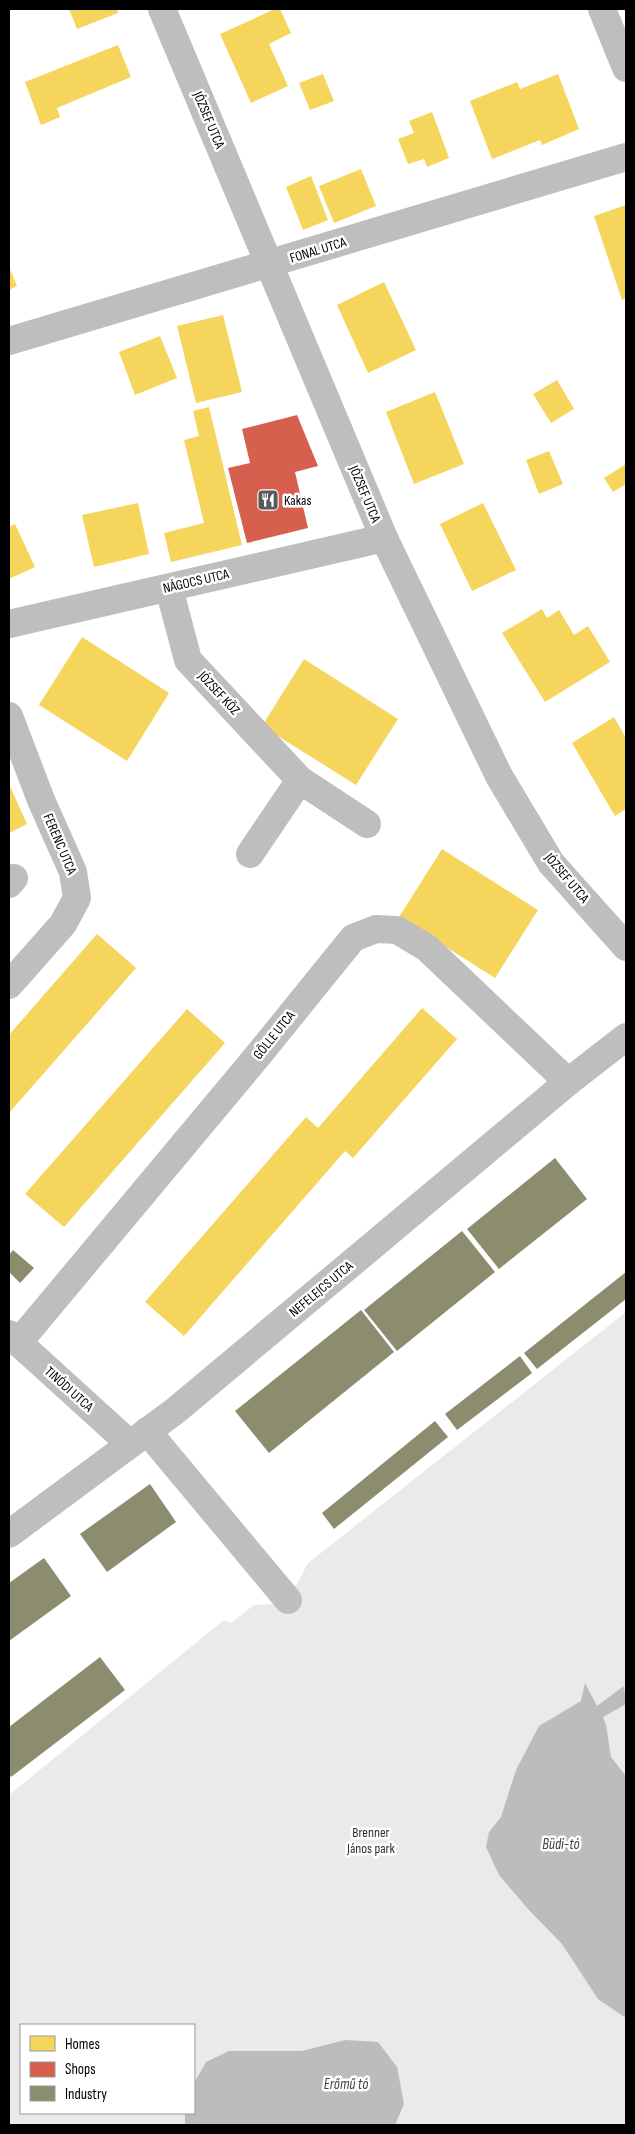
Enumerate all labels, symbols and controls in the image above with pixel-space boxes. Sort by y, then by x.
street label: JÓZSEF UTCA [189,88,229,152]
street label: FONAL UTCA [288,233,349,267]
street label: JÓZSEF UTCA [345,462,385,526]
restaurant icon: Kakas [256,488,280,512]
place label: Kakas [284,492,311,509]
street label: NÁGOCS UTCA [161,565,232,597]
street label: JÓZSEF KÖZ [194,667,244,719]
street label: FERENC UTCA [40,811,81,878]
street label: JÓZSEF UTCA [541,849,593,907]
street label: GÖLLE UTCA [249,1007,299,1063]
street label: NEFELEJCS UTCA [286,1257,357,1321]
street label: TINÓDI UTCA [41,1363,98,1416]
park label: Brenner János park [346,1824,396,1857]
water label: Büdi-tó [542,1835,580,1854]
legend [20,2024,195,2114]
text: Homes [65,2035,100,2054]
text: Shops [65,2060,96,2079]
water label: Erőmű tó [324,2075,368,2094]
text: Industry [65,2085,107,2104]

